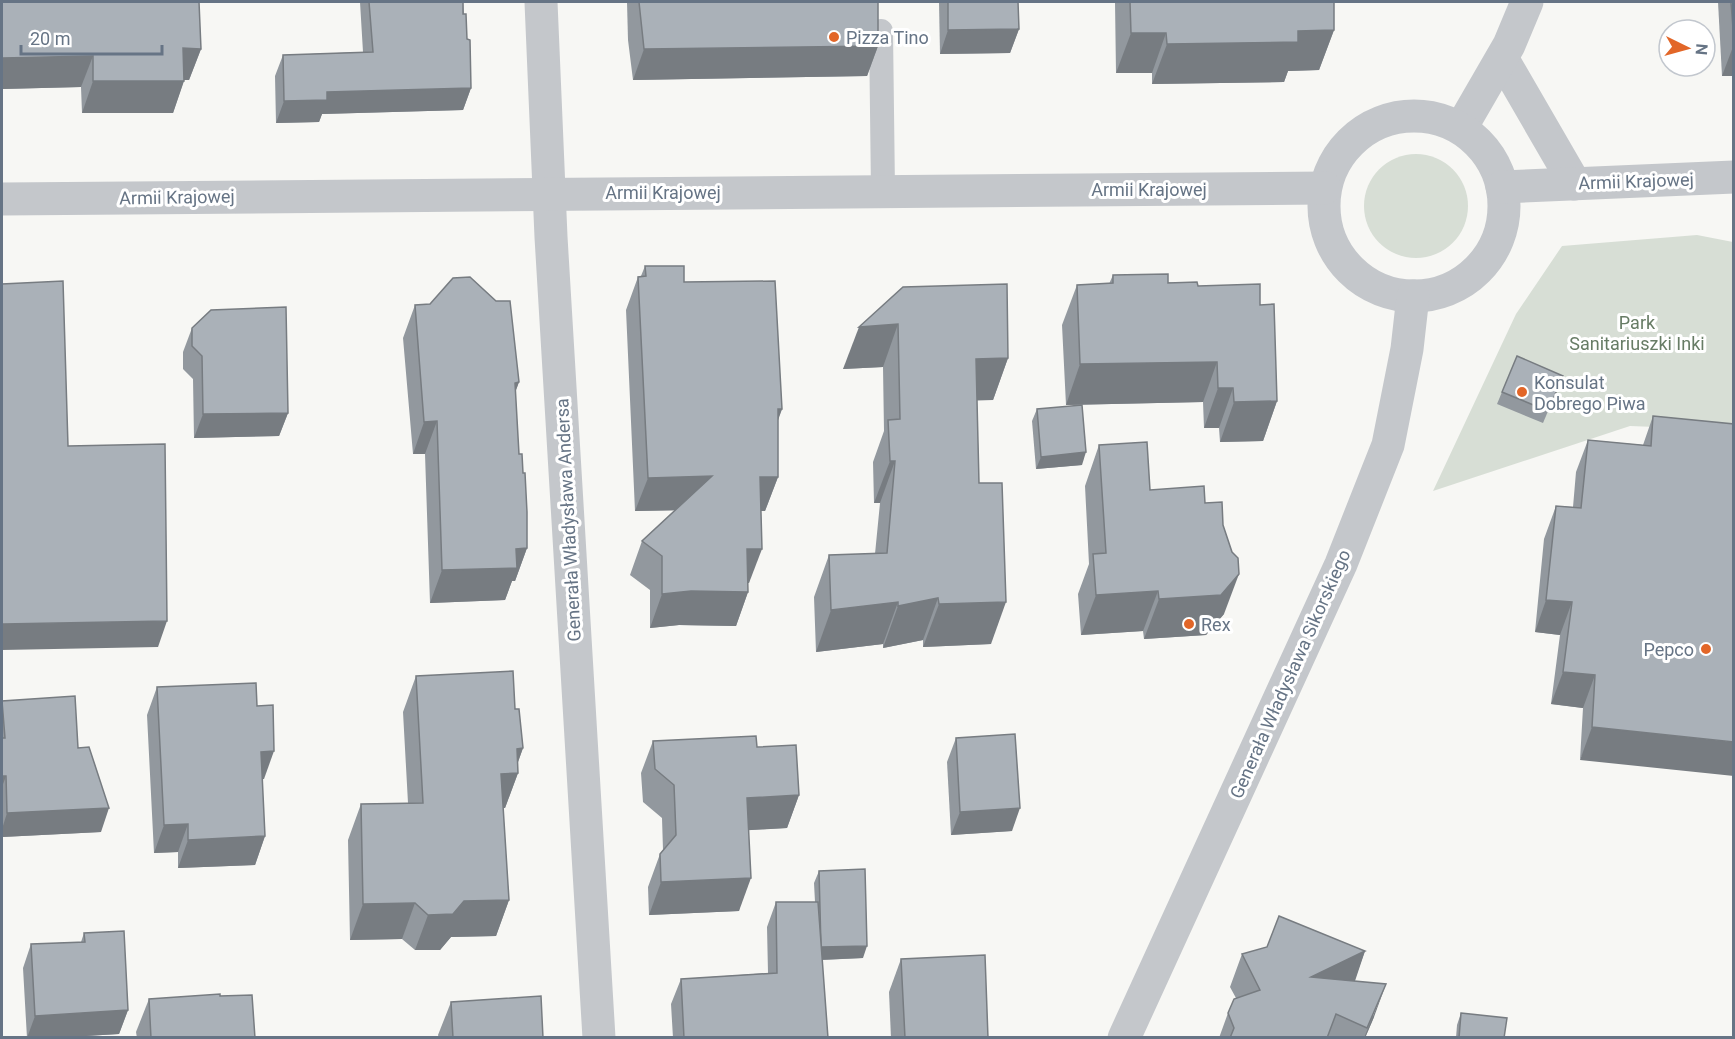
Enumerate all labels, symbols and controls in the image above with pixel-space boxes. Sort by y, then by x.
scale bar [21,18,162,56]
north arrow [1657,18,1717,78]
place label: Pizza Tino [846,27,929,48]
text: 20 m [30,28,70,49]
marker: Pizza Tino [827,30,841,44]
text: N [1691,43,1711,56]
street label: Armii Krajowej [1578,168,1694,194]
street label: Armii Krajowej [1091,179,1207,200]
street label: Armii Krajowej [605,182,721,203]
street label: Armii Krajowej [119,185,235,209]
park label: Park Sanitariuszki Inki [1569,312,1705,354]
place label: Konsulat Dobrego Piwa [1534,372,1646,414]
marker: Konsulat Dobrego Piwa [1515,385,1529,399]
street label: Generała Władysława Andersa [551,398,585,642]
street label: Generała Władysława Sikorskiego [1225,546,1355,802]
place label: Rex [1201,614,1231,635]
marker: Rex [1182,617,1196,631]
place label: Pepco [1643,639,1694,660]
marker: Pepco [1699,642,1713,656]

